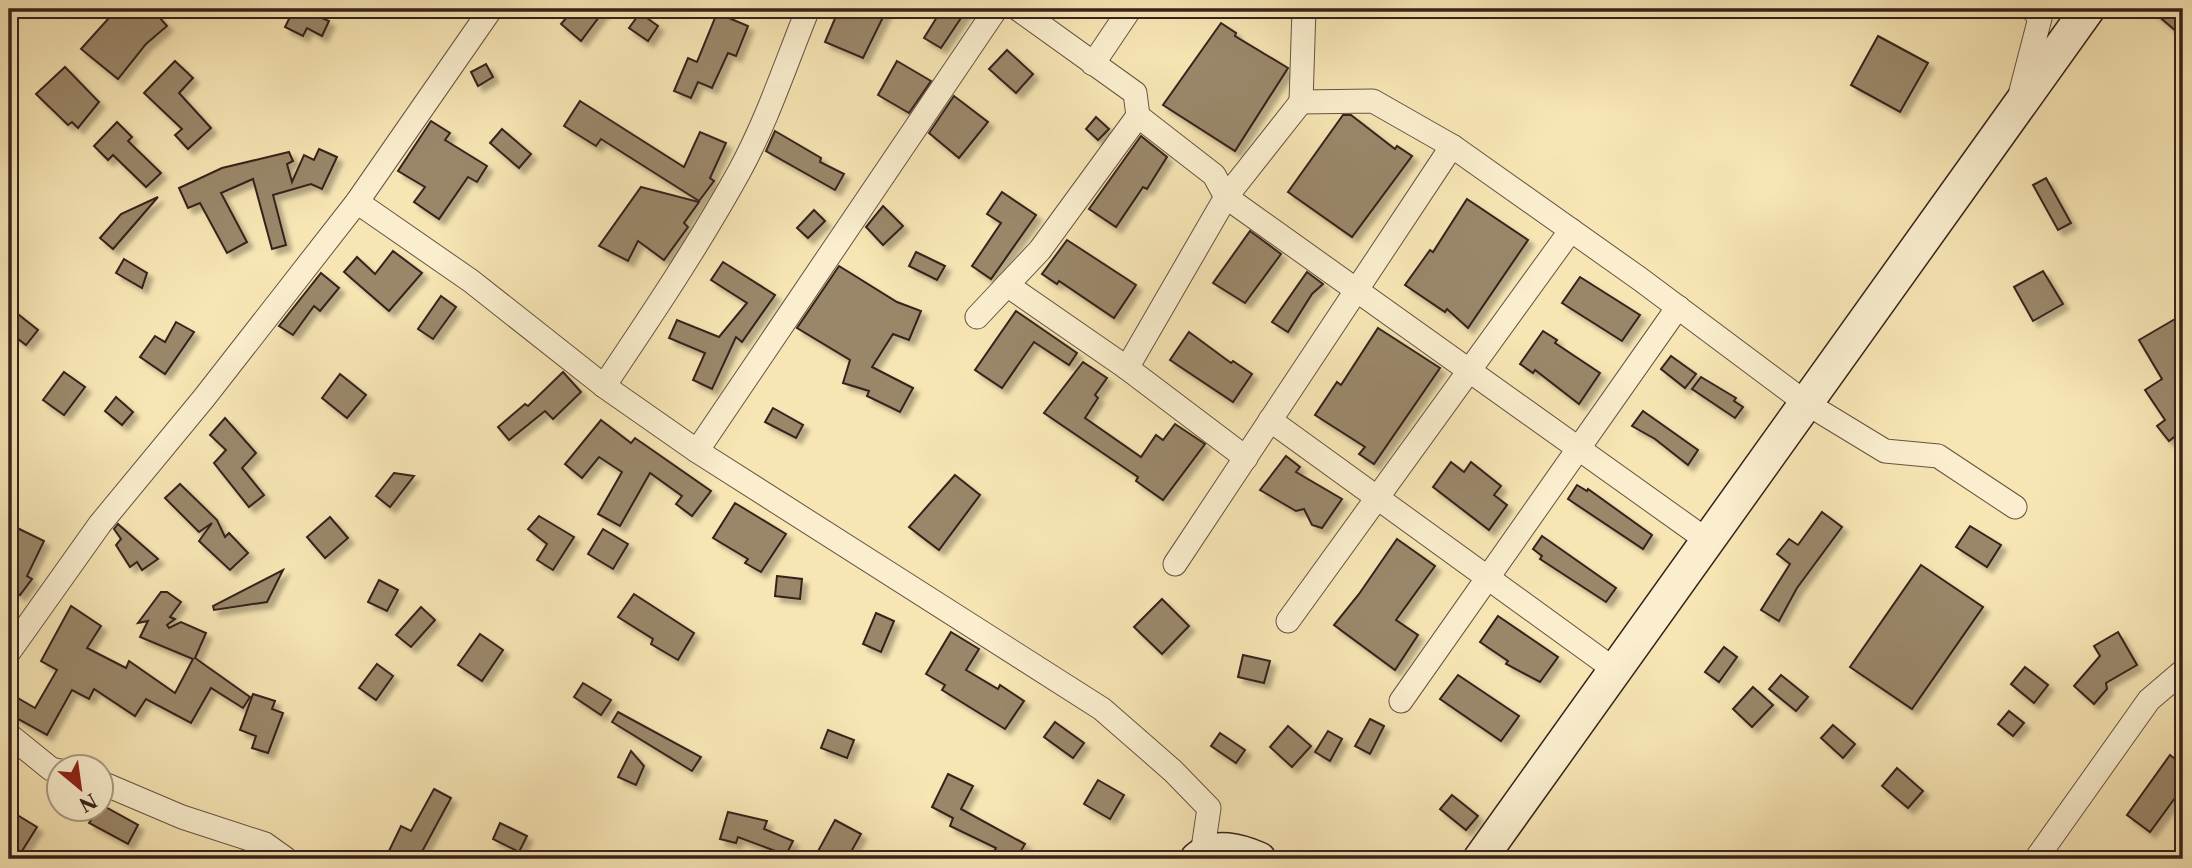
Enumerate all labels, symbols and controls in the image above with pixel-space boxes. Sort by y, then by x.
north arrow [46,752,116,822]
text: N [75,788,101,816]

